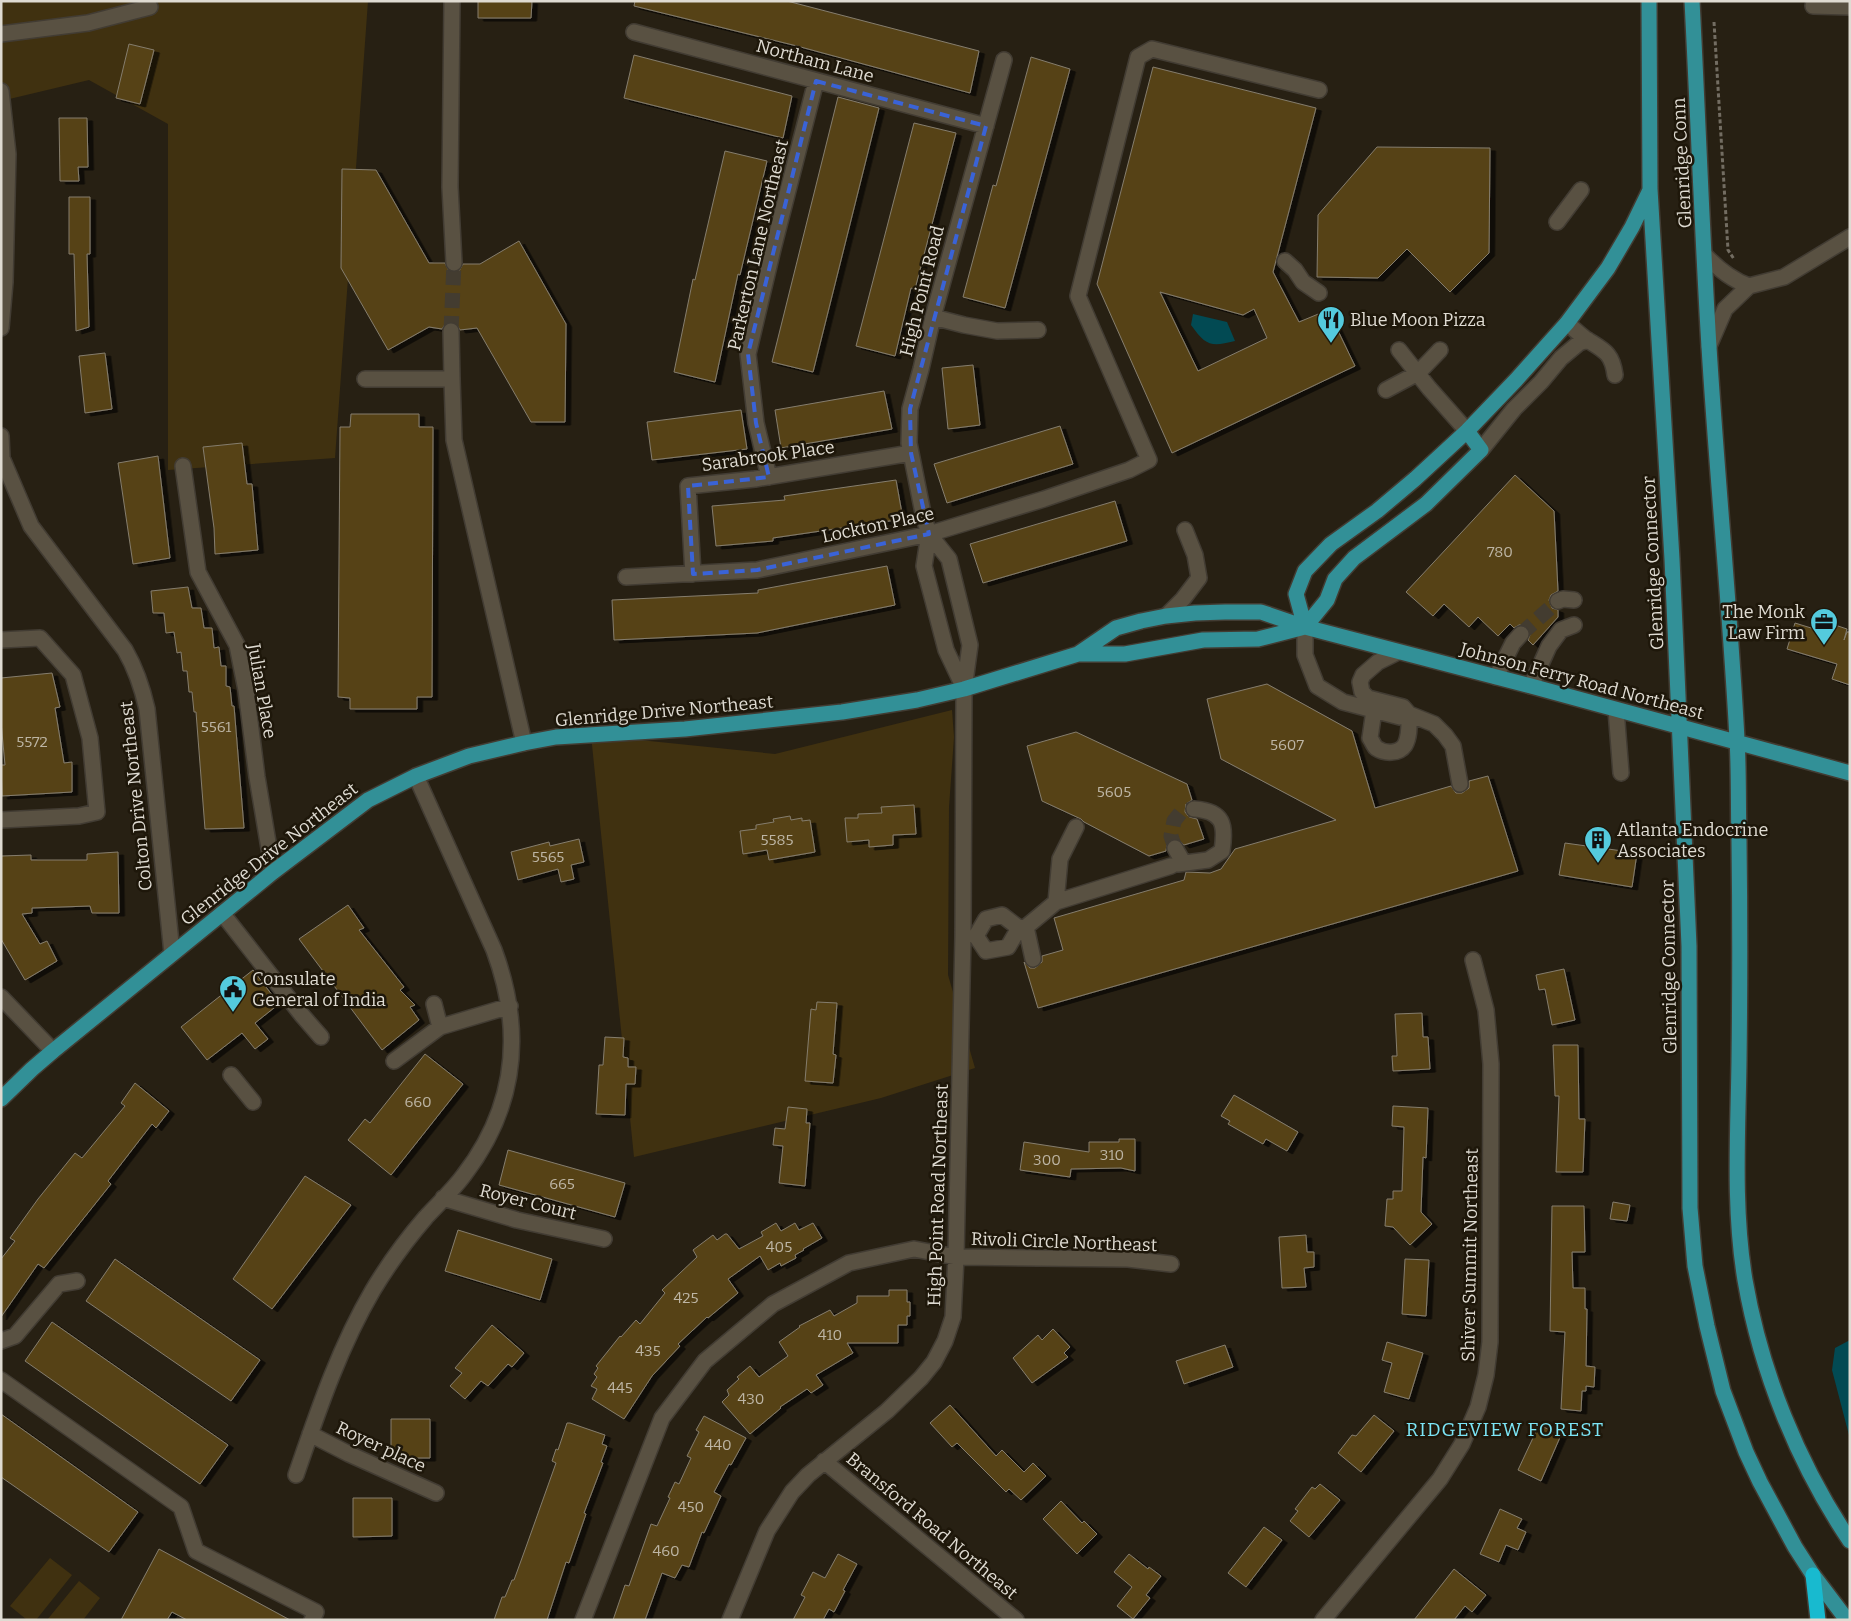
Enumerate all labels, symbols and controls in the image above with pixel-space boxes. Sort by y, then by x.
street label: Northam Lane [754,35,876,87]
street label: Glenridge Conn [1668,97,1696,229]
street label: Parkerton Lane Northeast [723,137,793,353]
street label: High Point Road [895,223,949,359]
restaurant icon: Blue Moon Pizza [1316,305,1346,344]
place label: Blue Moon Pizza [1350,309,1486,331]
street label: Sarabrook Place [700,436,836,476]
street label: Glenridge Connector [1637,475,1669,651]
street label: Lockton Place [820,502,936,548]
house number: 780 [1487,543,1513,561]
place label: The Monk Law Firm [1722,601,1806,644]
office icon: The Monk Law Firm [1809,607,1839,646]
street label: Johnson Ferry Road Northeast [1457,638,1707,724]
street label: Julian Place [243,641,281,740]
street label: Glenridge Drive Northeast [554,690,775,732]
street label: Colton Drive Northeast [115,699,157,892]
house number: 5561 [201,718,231,736]
house number: 5572 [16,733,48,751]
house number: 5607 [1270,736,1304,754]
street label: Glenridge Drive Northeast [176,778,362,930]
house number: 5605 [1097,783,1131,801]
place label: Atlanta Endocrine Associates [1617,819,1768,862]
building icon: Atlanta Endocrine Associates [1583,825,1613,864]
house number: 5585 [760,831,794,849]
house number: 5565 [532,848,564,866]
street label: Glenridge Connector [1656,880,1682,1054]
place label: Consulate General of India [252,968,386,1011]
public building icon: Consulate General of India [218,974,248,1013]
street label: High Point Road Northeast [923,1083,953,1307]
house number: 660 [404,1093,432,1111]
house number: 310 [1100,1146,1124,1164]
street label: Shiver Summit Northeast [1457,1148,1483,1362]
house number: 300 [1033,1151,1061,1169]
house number: 665 [549,1175,575,1193]
street label: Royer Court [477,1179,579,1225]
street label: Rivoli Circle Northeast [970,1228,1158,1256]
house number: 405 [766,1238,792,1256]
house number: 425 [674,1289,698,1307]
house number: 410 [818,1326,842,1344]
house number: 435 [635,1342,661,1360]
house number: 445 [607,1379,633,1397]
house number: 430 [738,1390,764,1408]
street label: Royer place [333,1417,429,1477]
district label: RIDGEVIEW FOREST [1406,1418,1604,1441]
house number: 440 [704,1436,732,1454]
street label: Bransford Road Northeast [842,1448,1023,1605]
house number: 450 [678,1498,704,1516]
house number: 460 [652,1542,680,1560]

